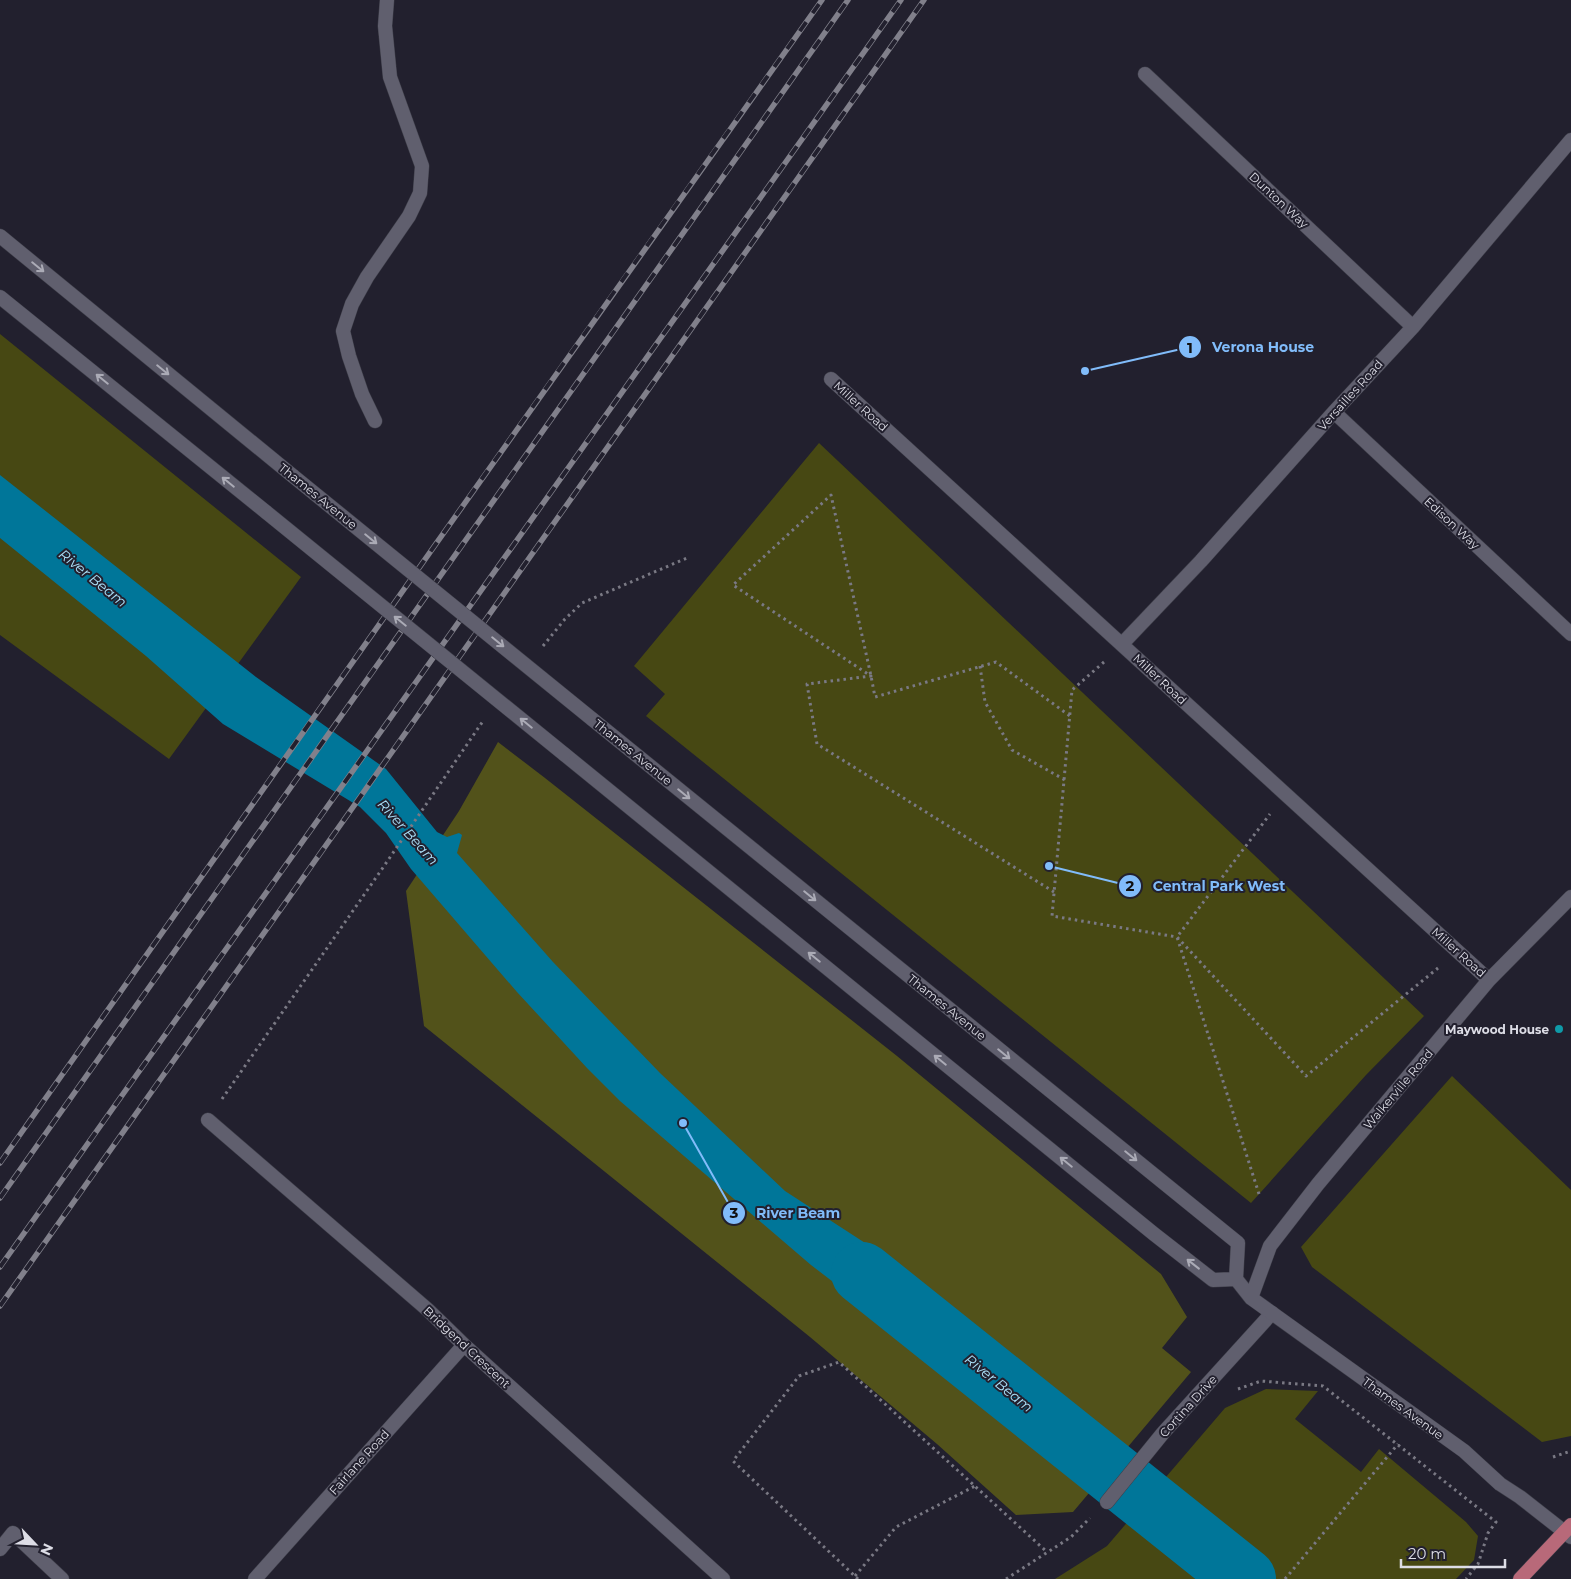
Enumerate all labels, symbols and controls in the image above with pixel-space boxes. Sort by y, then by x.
street label: Dunton Way [1246,169,1312,232]
one-way arrow [31,261,44,272]
callout: Verona House [1177,333,1325,362]
text: 1 [1187,338,1193,357]
text: Verona House [1211,338,1314,356]
street label: Versailles Road [1314,357,1386,433]
one-way arrow [157,364,170,375]
one-way arrow [95,374,108,385]
street label: Miller Road [831,378,891,434]
street label: Thames Avenue [276,460,360,532]
one-way arrow [221,476,234,487]
street label: Edison Way [1421,494,1483,553]
one-way arrow [365,534,378,545]
water label: River Beam [55,545,131,611]
one-way arrow [394,615,407,626]
one-way arrow [491,636,504,647]
street label: Miller Road [1130,650,1190,708]
street label: Thames Avenue [591,716,675,788]
one-way arrow [520,717,533,728]
one-way arrow [677,788,690,799]
water label: River Beam [374,795,442,869]
callout: Central Park West [1118,871,1295,900]
text: 2 [1126,876,1135,895]
text: Central Park West [1153,877,1285,895]
one-way arrow [804,890,817,901]
street label: Miller Road [1429,924,1489,980]
one-way arrow [808,952,821,963]
street label: Thames Avenue [905,971,989,1043]
place label: Maywood House [1445,1022,1549,1037]
marker: Maywood House [1553,1023,1565,1035]
street label: Walkerville Road [1360,1046,1436,1132]
one-way arrow [998,1048,1011,1059]
one-way arrow [934,1054,947,1065]
one-way arrow [1124,1151,1137,1162]
one-way arrow [1060,1157,1073,1168]
callout: River Beam [721,1198,850,1227]
text: 3 [729,1203,739,1222]
text: River Beam [756,1204,840,1222]
one-way arrow [1186,1259,1199,1270]
street label: Bridgend Crescent [421,1303,514,1391]
water label: River Beam [961,1350,1037,1416]
street label: Cortina Drive [1156,1372,1220,1440]
street label: Thames Avenue [1360,1374,1446,1442]
street label: Fairlane Road [326,1426,392,1498]
north arrow [10,1519,60,1569]
scale bar [1401,1536,1505,1568]
text: N [36,1541,57,1558]
text: 20 m [1408,1544,1446,1563]

